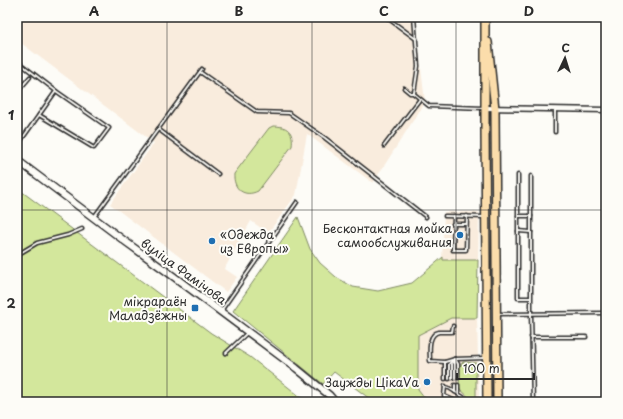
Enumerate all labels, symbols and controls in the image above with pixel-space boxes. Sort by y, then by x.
text: A [89,1,99,20]
text: B [235,1,244,20]
text: C [379,1,389,20]
text: D [524,1,534,20]
north arrow [545,38,585,78]
text: С [561,39,570,56]
text: 1 [8,105,14,124]
place label: Бесконтактная мойка самообслуживания [323,219,453,251]
place label: «Одежда из Европы» [220,225,289,257]
marker: Бесконтактная мойка самообслуживания [455,230,465,240]
street label: вуліца Фамічова [137,234,231,309]
marker: «Одежда из Европы» [207,236,217,246]
place label: мікрараён Маладзёжны [109,292,187,324]
text: 2 [6,293,16,312]
marker: мікрараён Маладзёжны [190,303,200,313]
scale bar [457,355,534,381]
text: 100 m [463,359,500,377]
place label: Заужды ЦікаVа [325,373,420,391]
marker: Заужды ЦікаVа [422,377,432,387]

